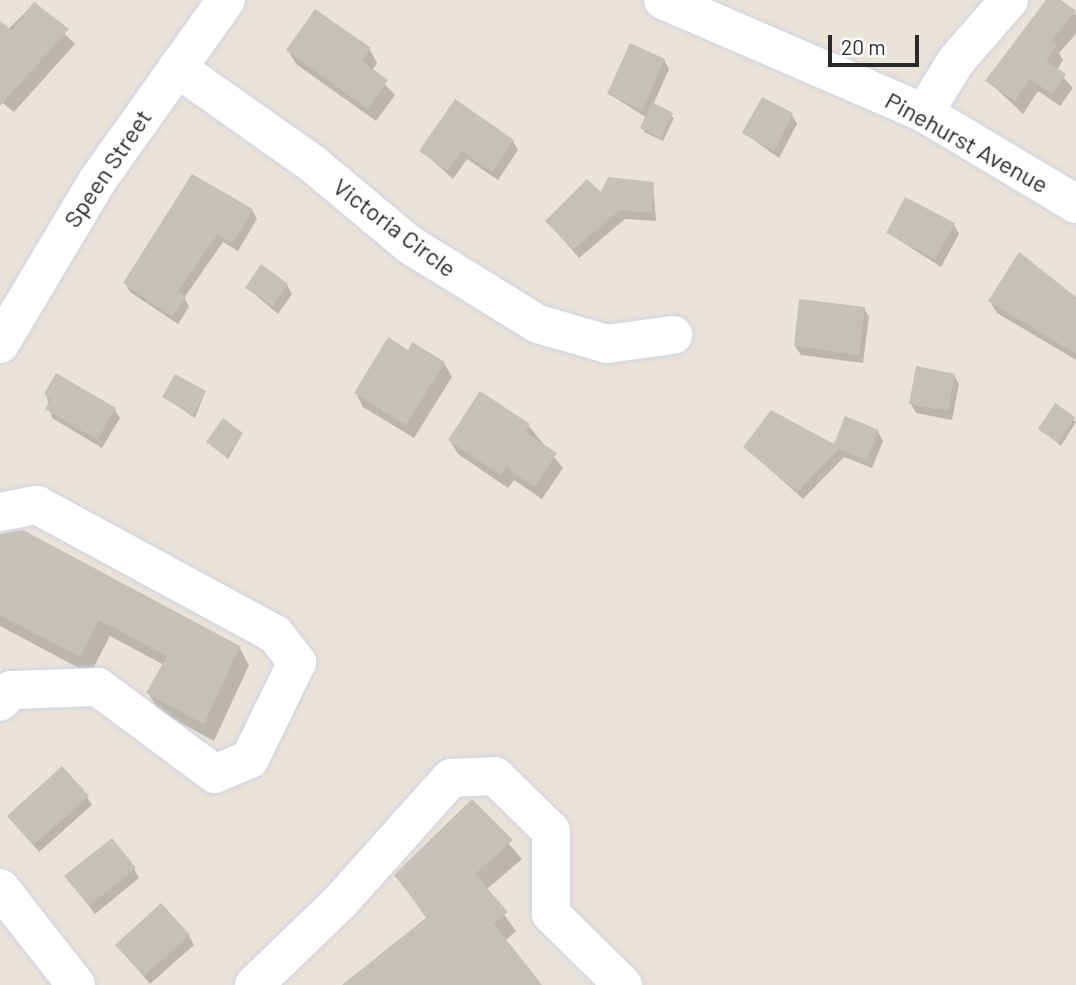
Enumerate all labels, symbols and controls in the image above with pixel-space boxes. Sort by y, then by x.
scale bar [831,21,922,65]
text: 20 m [841,34,886,59]
street label: Pinehurst Avenue [881,85,1053,199]
street label: Speen Street [57,104,157,232]
street label: Victoria Circle [328,172,462,282]

